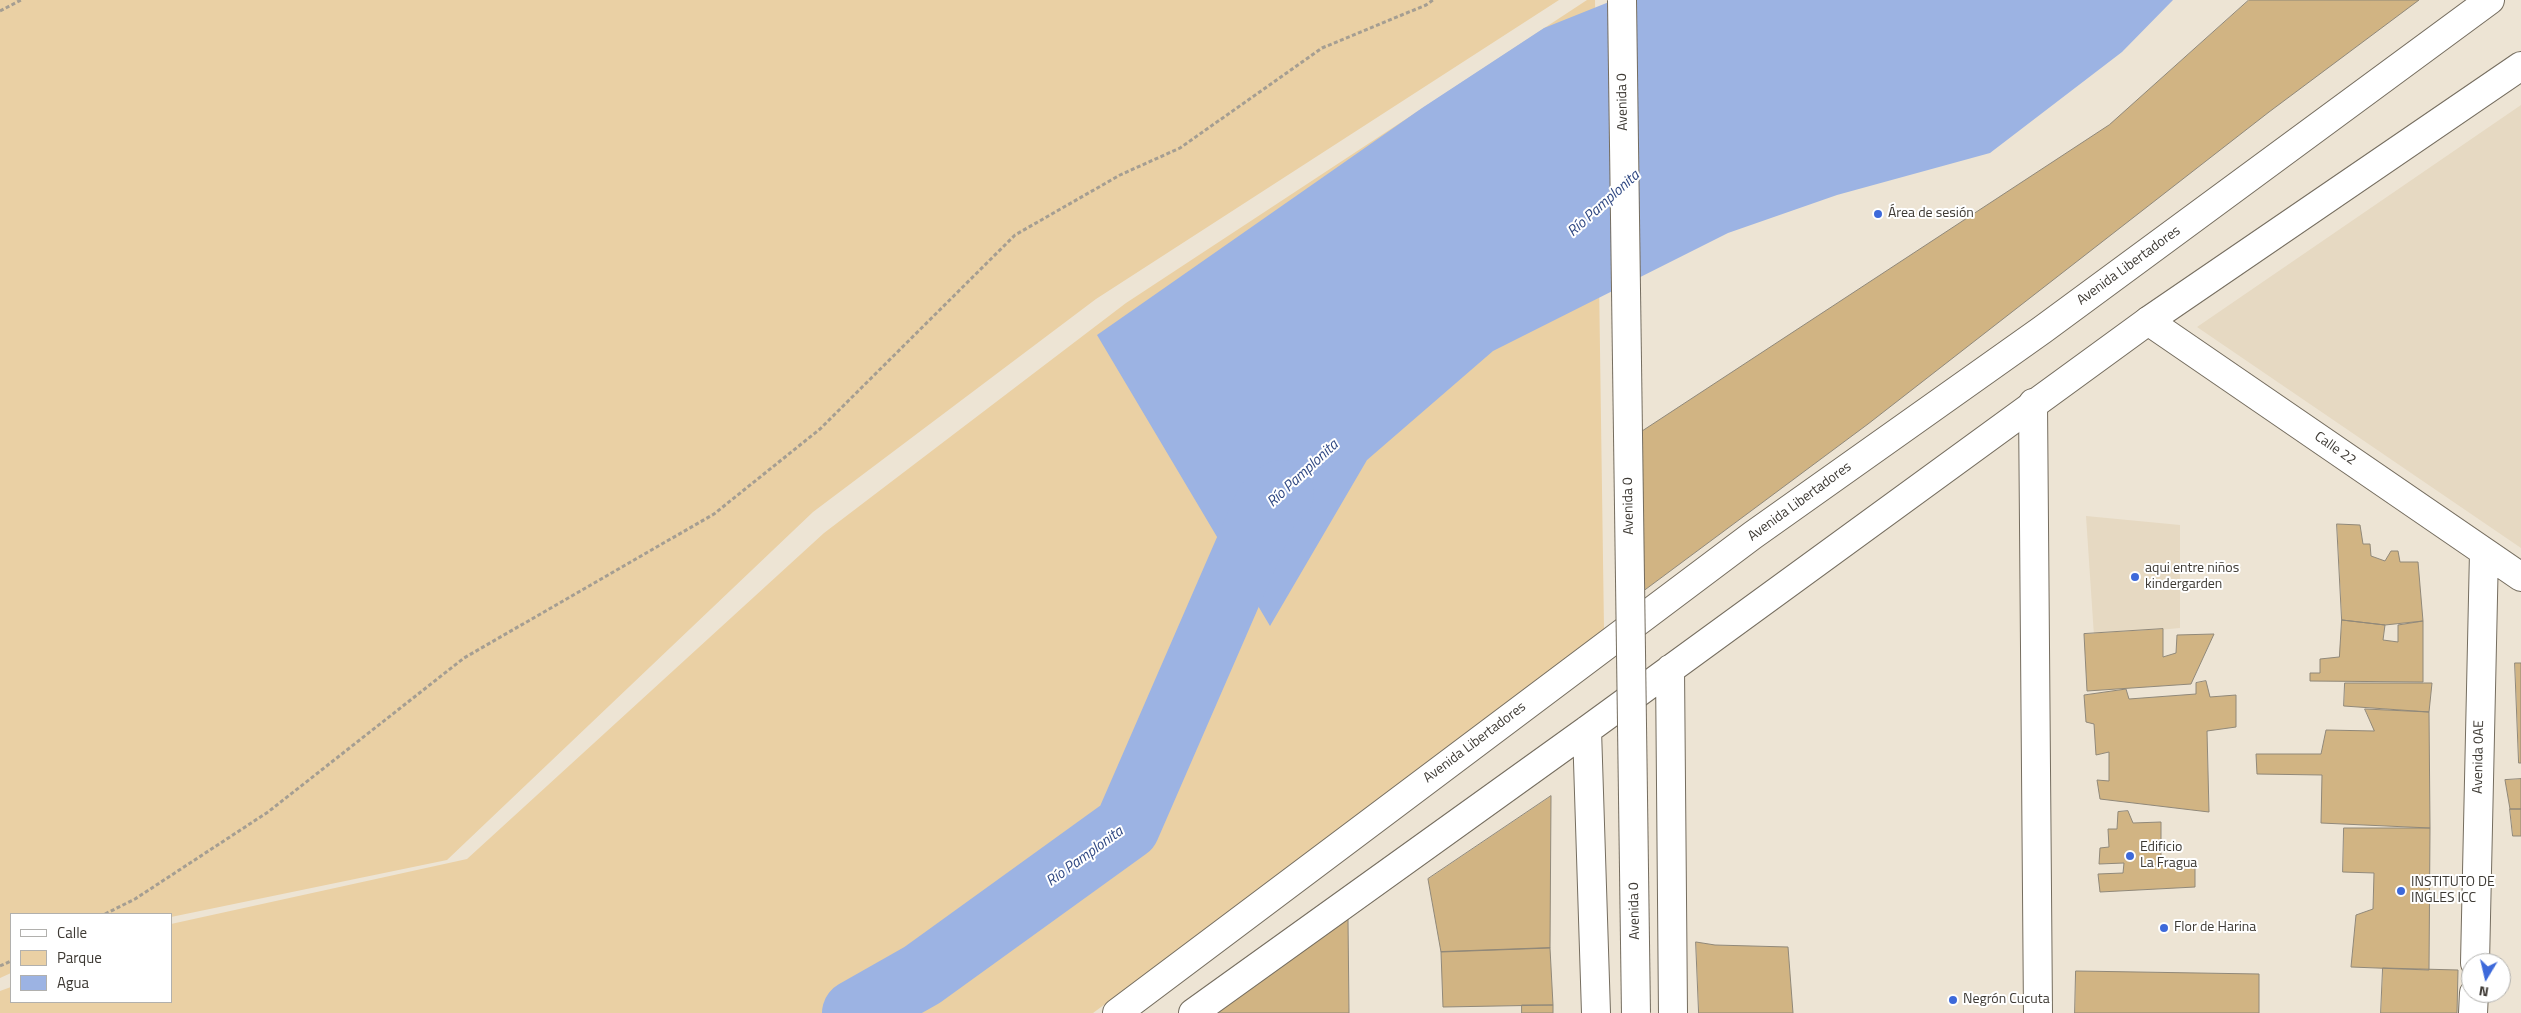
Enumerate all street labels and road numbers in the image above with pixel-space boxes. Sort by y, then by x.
street label: Avenida 0 [1614,73,1632,131]
street label: Avenida Libertadores [2074,223,2184,309]
street label: Calle 22 [2311,429,2359,469]
street label: Avenida Libertadores [1745,459,1855,545]
street label: Avenida 0 [1620,477,1638,535]
street label: Avenida Libertadores [1420,699,1530,787]
street label: Avenida 0AE [2470,720,2488,794]
street label: Avenida 0 [1626,882,1644,940]

